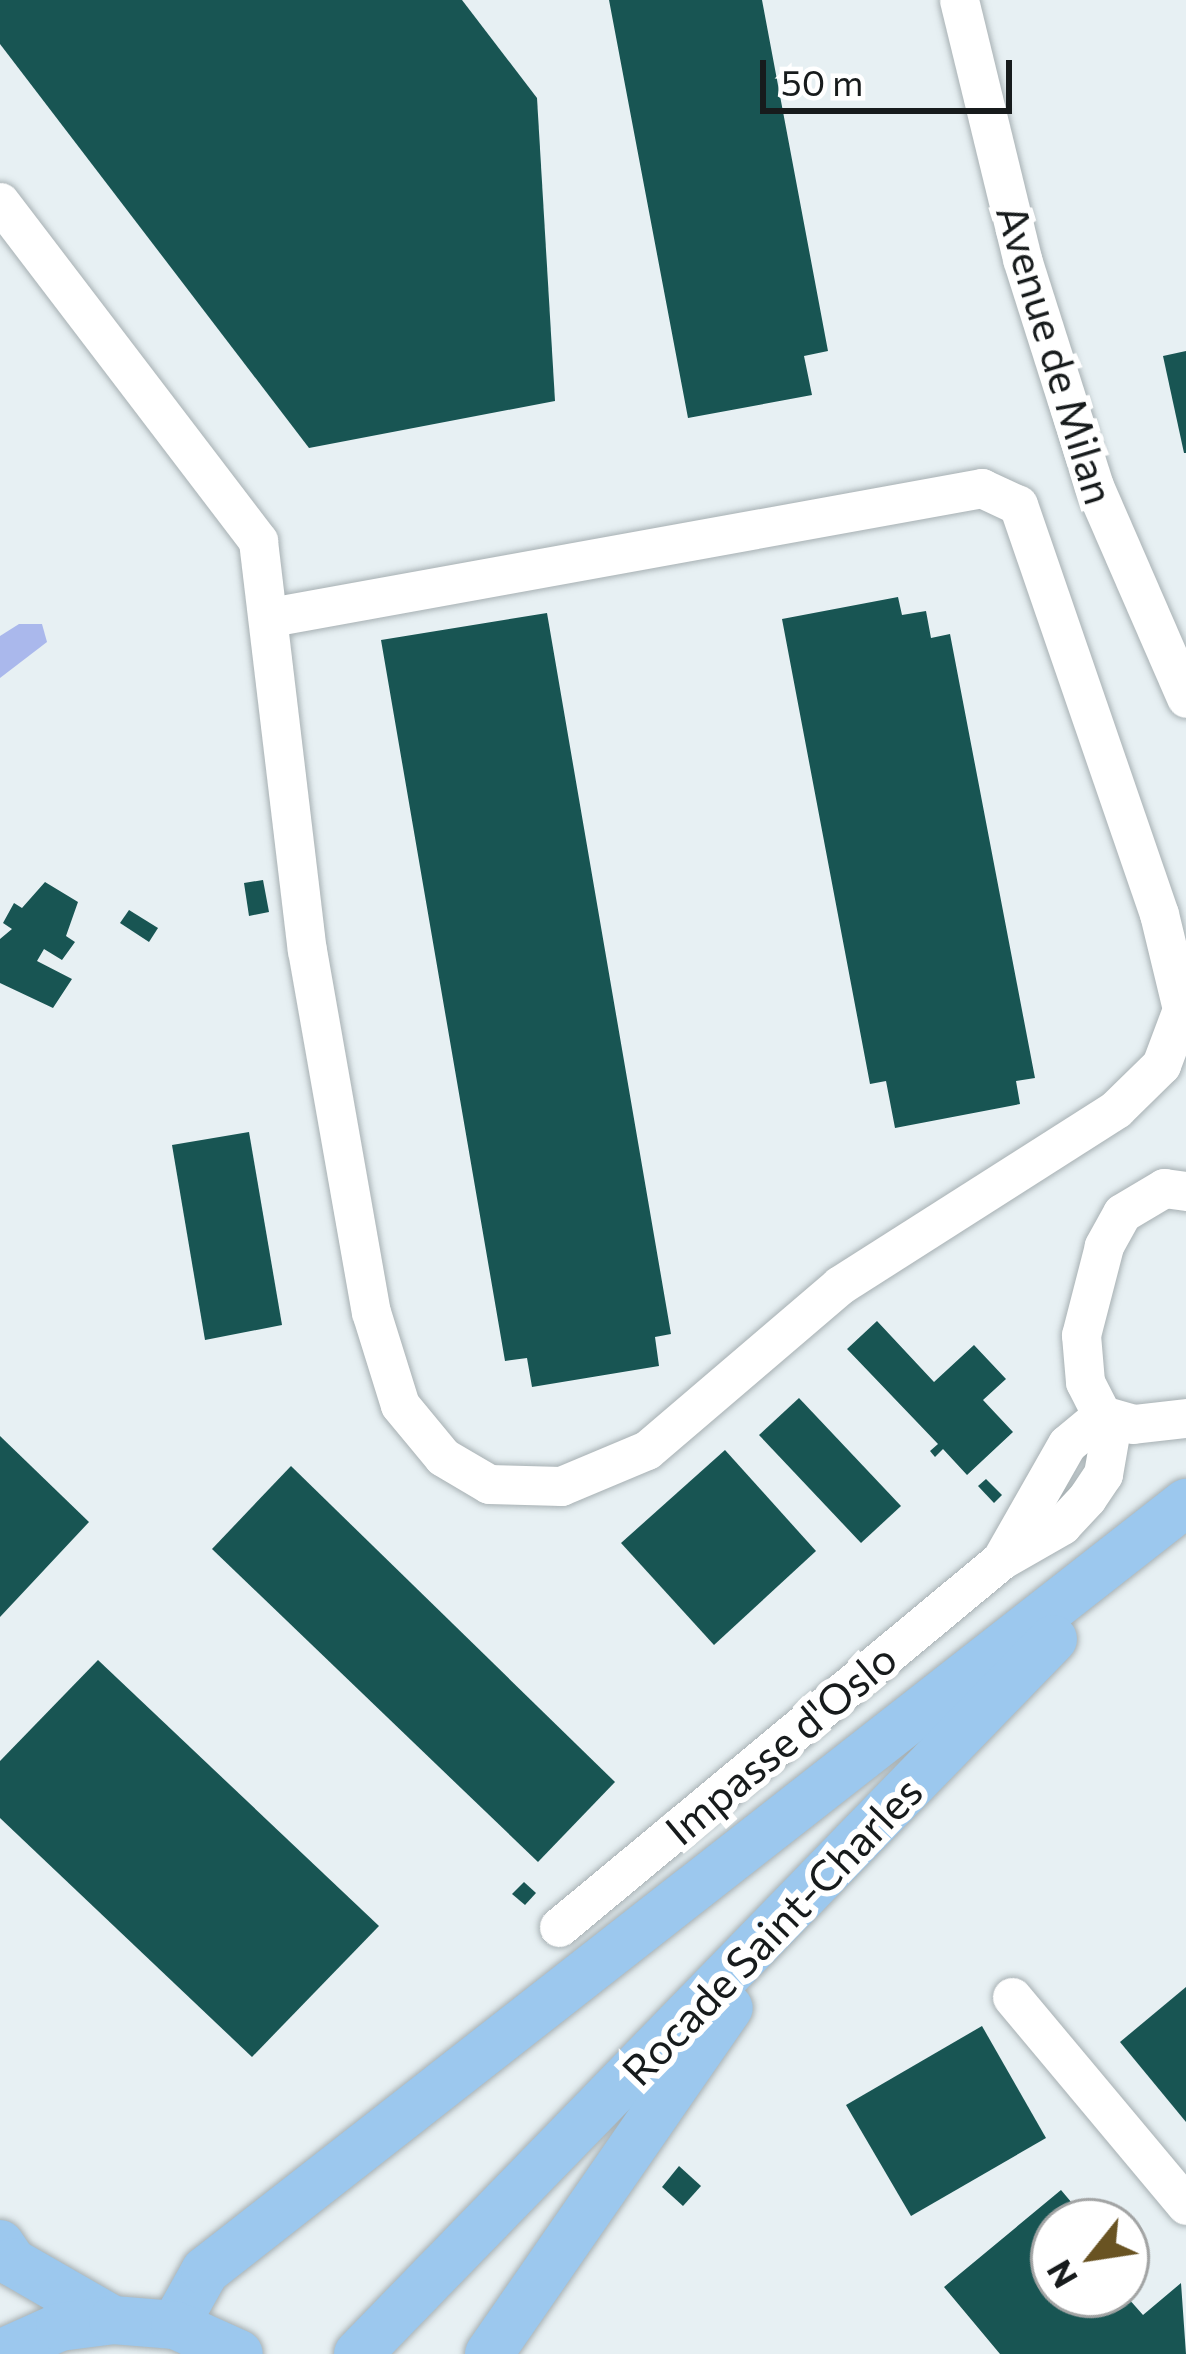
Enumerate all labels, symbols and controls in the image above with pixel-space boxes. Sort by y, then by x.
scale bar [766,36,1018,110]
text: 50 m [781,59,863,103]
street label: Avenue de Milan [988,198,1126,510]
street label: Impasse d'Oslo [654,1632,906,1854]
street label: Rocade Saint-Charles [611,1765,931,2095]
north arrow [1030,2198,1150,2318]
text: N [1037,2254,1085,2296]

